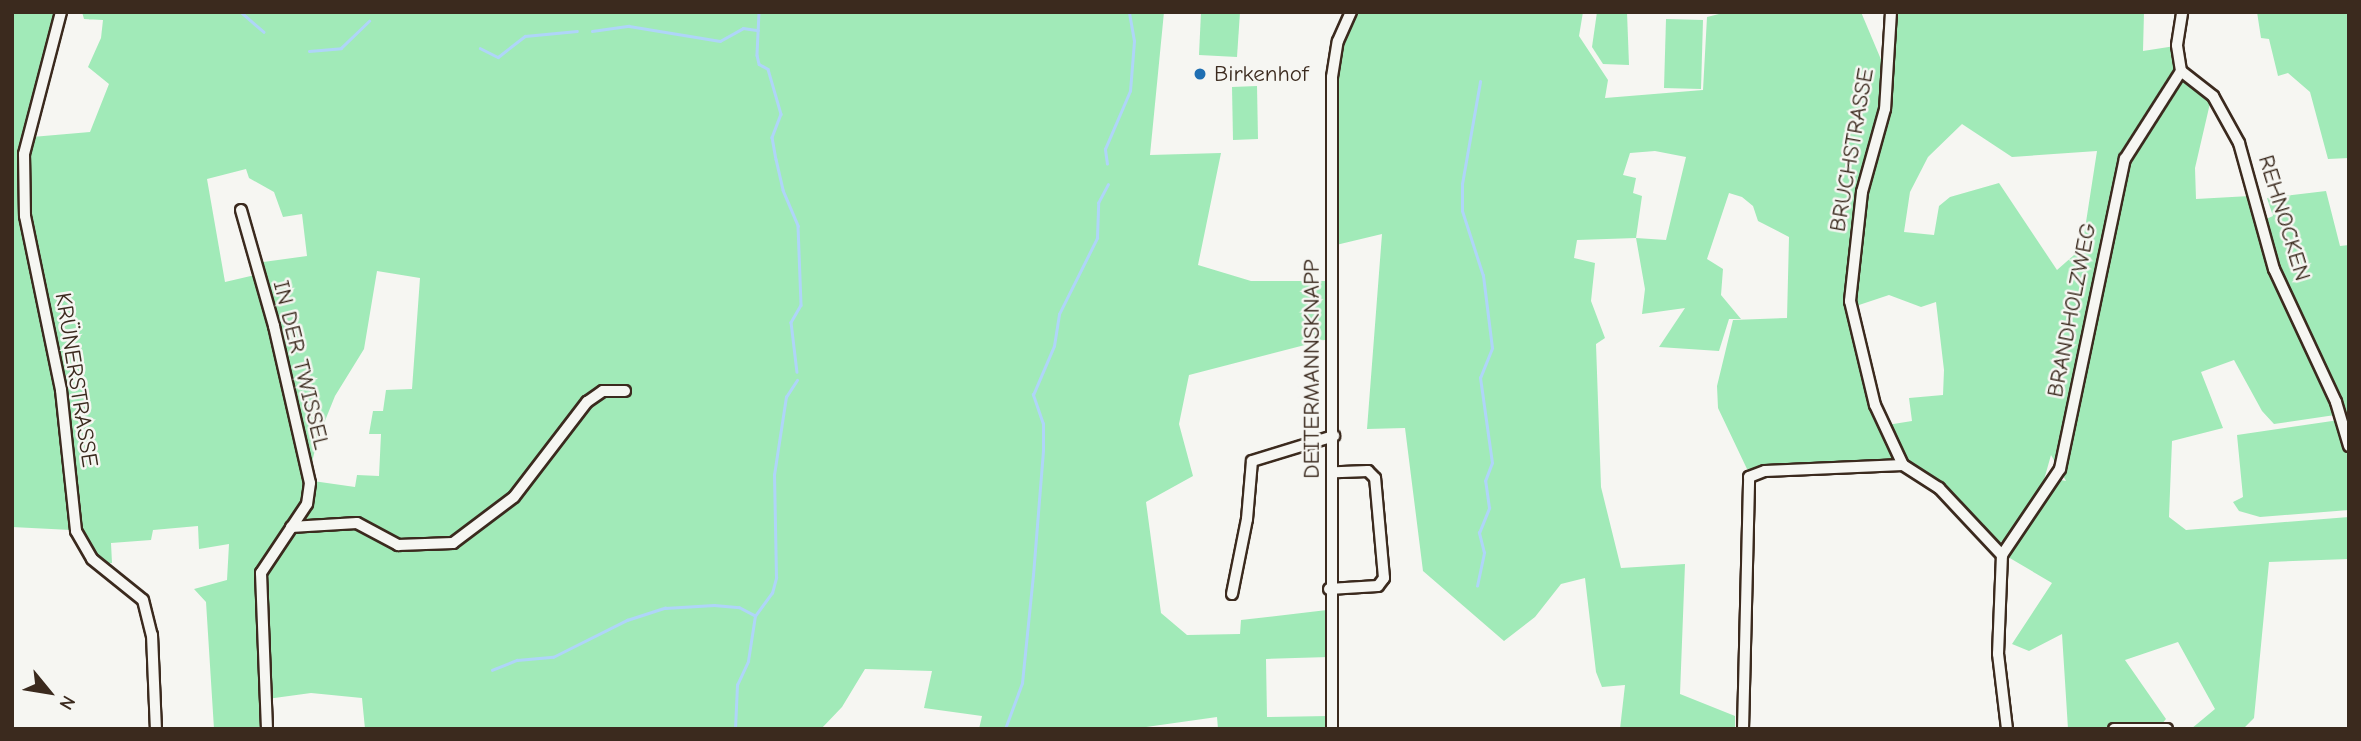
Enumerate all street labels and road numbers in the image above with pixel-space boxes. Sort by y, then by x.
street label: BRUCHSTRASSE [1824,66,1880,234]
street label: REHNOCKEN [2252,152,2316,284]
street label: BRANDHOLZWEG [2042,220,2102,400]
street label: DEITERMANNSKNAPP [1298,259,1326,479]
street label: IN DER TWISSEL [267,278,335,452]
street label: KRÜNERSTRASSE [49,291,103,469]

